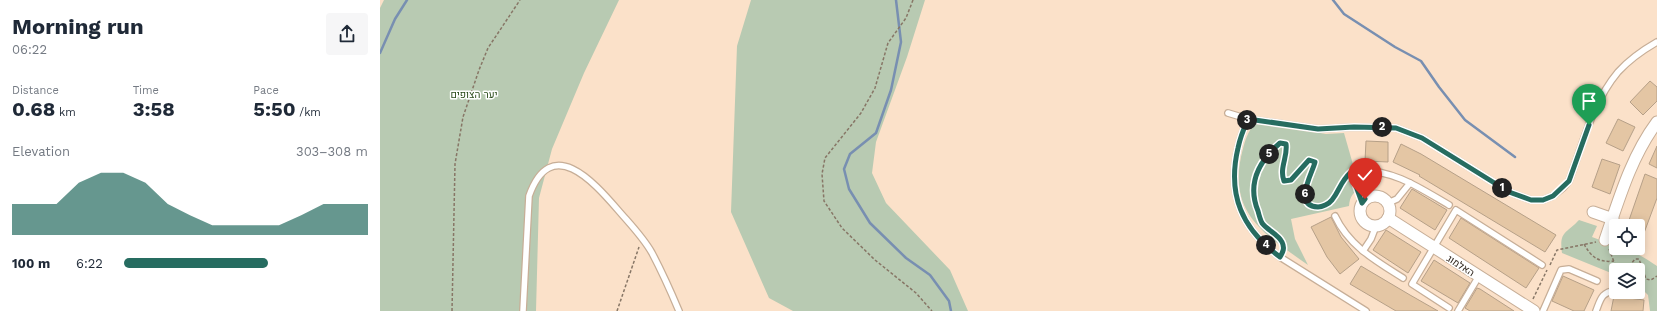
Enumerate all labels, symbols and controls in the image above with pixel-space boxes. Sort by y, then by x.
button: share [326,13,368,55]
text: Morning run [12,14,144,39]
text: 06:22 [12,42,47,57]
text: Distance [12,84,59,97]
text: Time [133,84,159,97]
text: Pace [253,84,279,97]
pin [1572,84,1606,125]
park label: יער הצופים [450,89,498,100]
icon: arrive [1578,90,1600,112]
text: 0.68 [12,97,55,121]
text: 3:58 [133,97,175,121]
text: 5:50 [253,97,296,121]
text: km [55,106,76,119]
text: /km [296,106,321,119]
pin: 3 [1237,110,1257,130]
text: 3 [1244,113,1250,126]
pin: 2 [1372,117,1392,137]
text: 2 [1379,120,1385,133]
text: Elevation [12,144,70,159]
text: 303–308 m [296,144,368,159]
pin: 5 [1259,144,1279,164]
text: 5 [1266,147,1272,160]
pin [1348,158,1382,199]
icon: check [1354,164,1376,186]
pin: 1 [1492,178,1512,198]
text: 1 [1500,181,1504,194]
pin: 6 [1295,184,1315,204]
text: 6 [1302,187,1308,200]
map controls [1609,219,1645,299]
button: locate [1609,219,1645,255]
pin: 4 [1256,235,1276,255]
text: 4 [1262,238,1270,251]
street label: האלמוג [1445,253,1477,278]
text: 100 m [12,256,50,271]
text: 6:22 [76,256,103,271]
button: layers [1609,263,1645,299]

